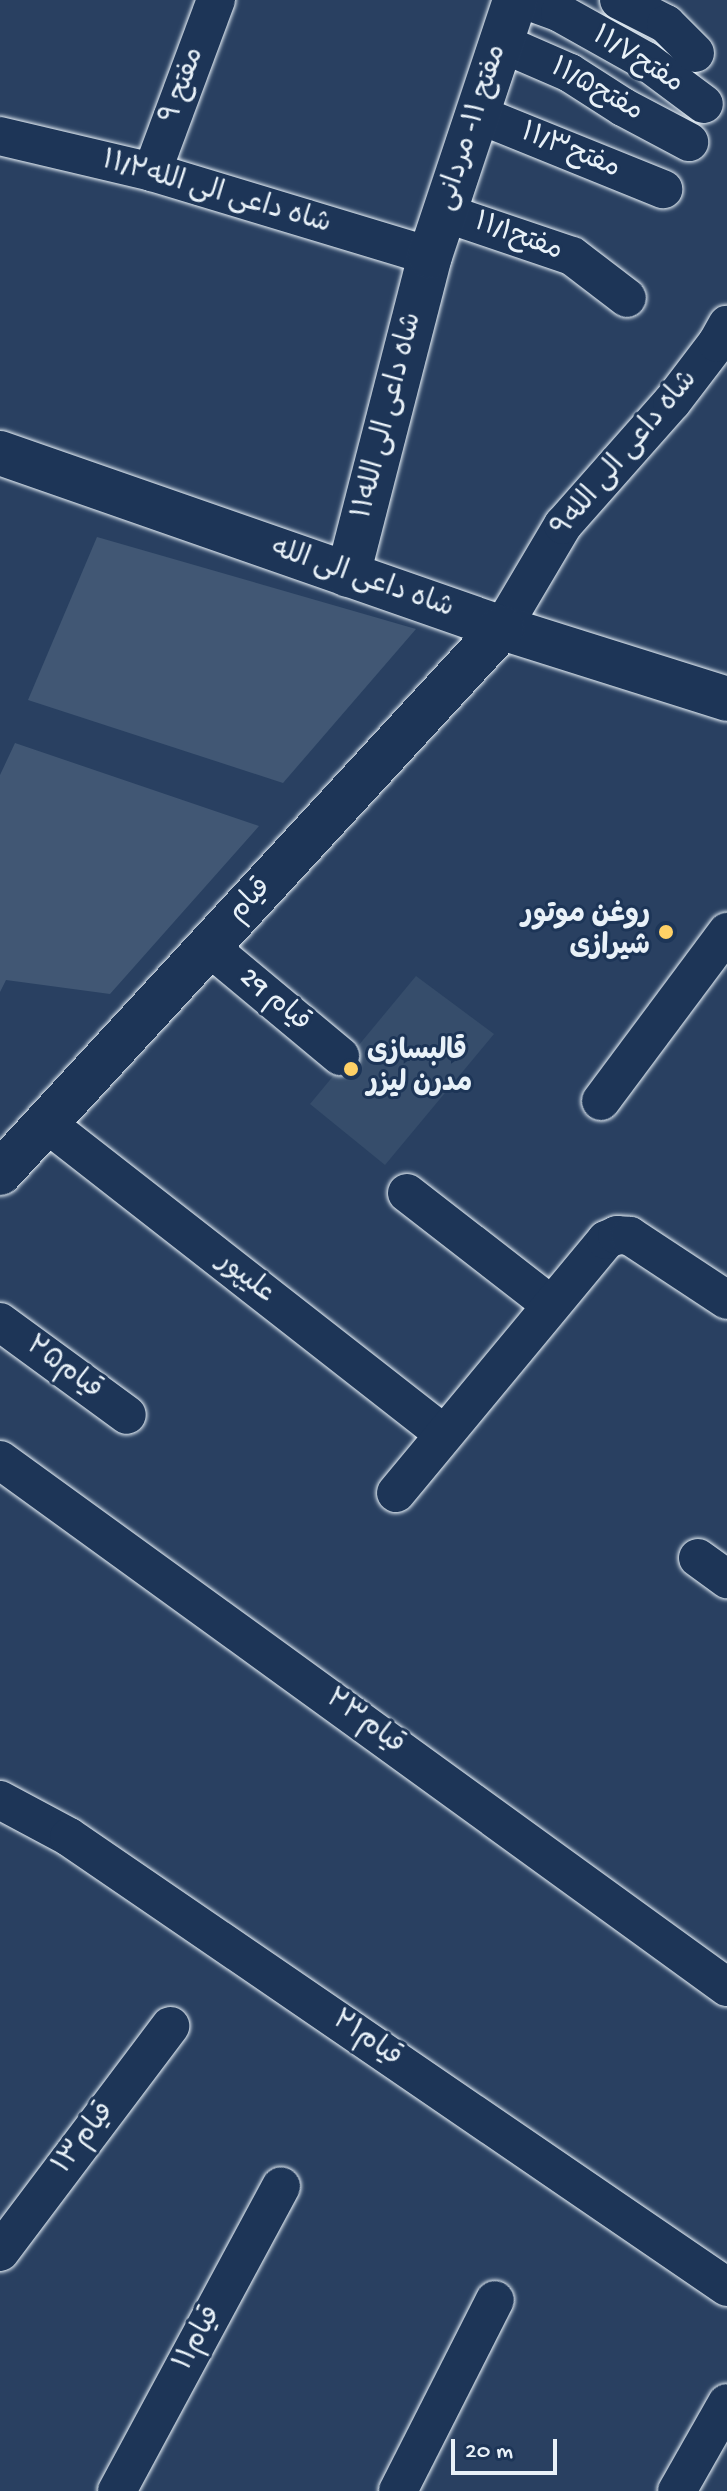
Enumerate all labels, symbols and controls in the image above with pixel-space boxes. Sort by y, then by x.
street label: مفتح۱۱/۷ [585,20,689,102]
street label: مفتح ۱۱- مردانی [430,41,516,215]
street label: مفتح ۹ [155,43,213,129]
street label: مفتح۱۱/۵ [544,52,648,130]
street label: مفتح۱۱/۳ [515,117,625,187]
street label: ۱۱/۲شاه داعی الی الله [98,145,334,243]
street label: مفتح۱۱/۱ [469,207,567,269]
street label: شاه داعی الی الله۱۱ [347,310,431,522]
street label: شاه داعی الی الله۹ [546,364,706,546]
street label: شاه داعی الی الله [266,533,458,627]
street label: قیام [222,872,280,930]
place label: روغن موتور شیرازی [522,899,650,965]
marker: روغن موتور شیرازی [657,923,675,941]
street label: قیام 29 [232,962,316,1040]
place label: قالبسازی مدرن لیزر [367,1036,472,1102]
marker: قالبسازی مدرن لیزر [342,1060,360,1078]
street label: علیپور [209,1246,281,1312]
street label: قیام۲۵ [18,1330,108,1408]
street label: قیام۲۳ [318,1683,410,1763]
street label: قیام۲۱ [325,2005,407,2075]
street label: قیام۱۳ [47,2097,123,2181]
street label: قیام۱۱ [168,2301,230,2377]
scale bar [455,2423,561,2473]
text: 20 m [465,2438,513,2467]

